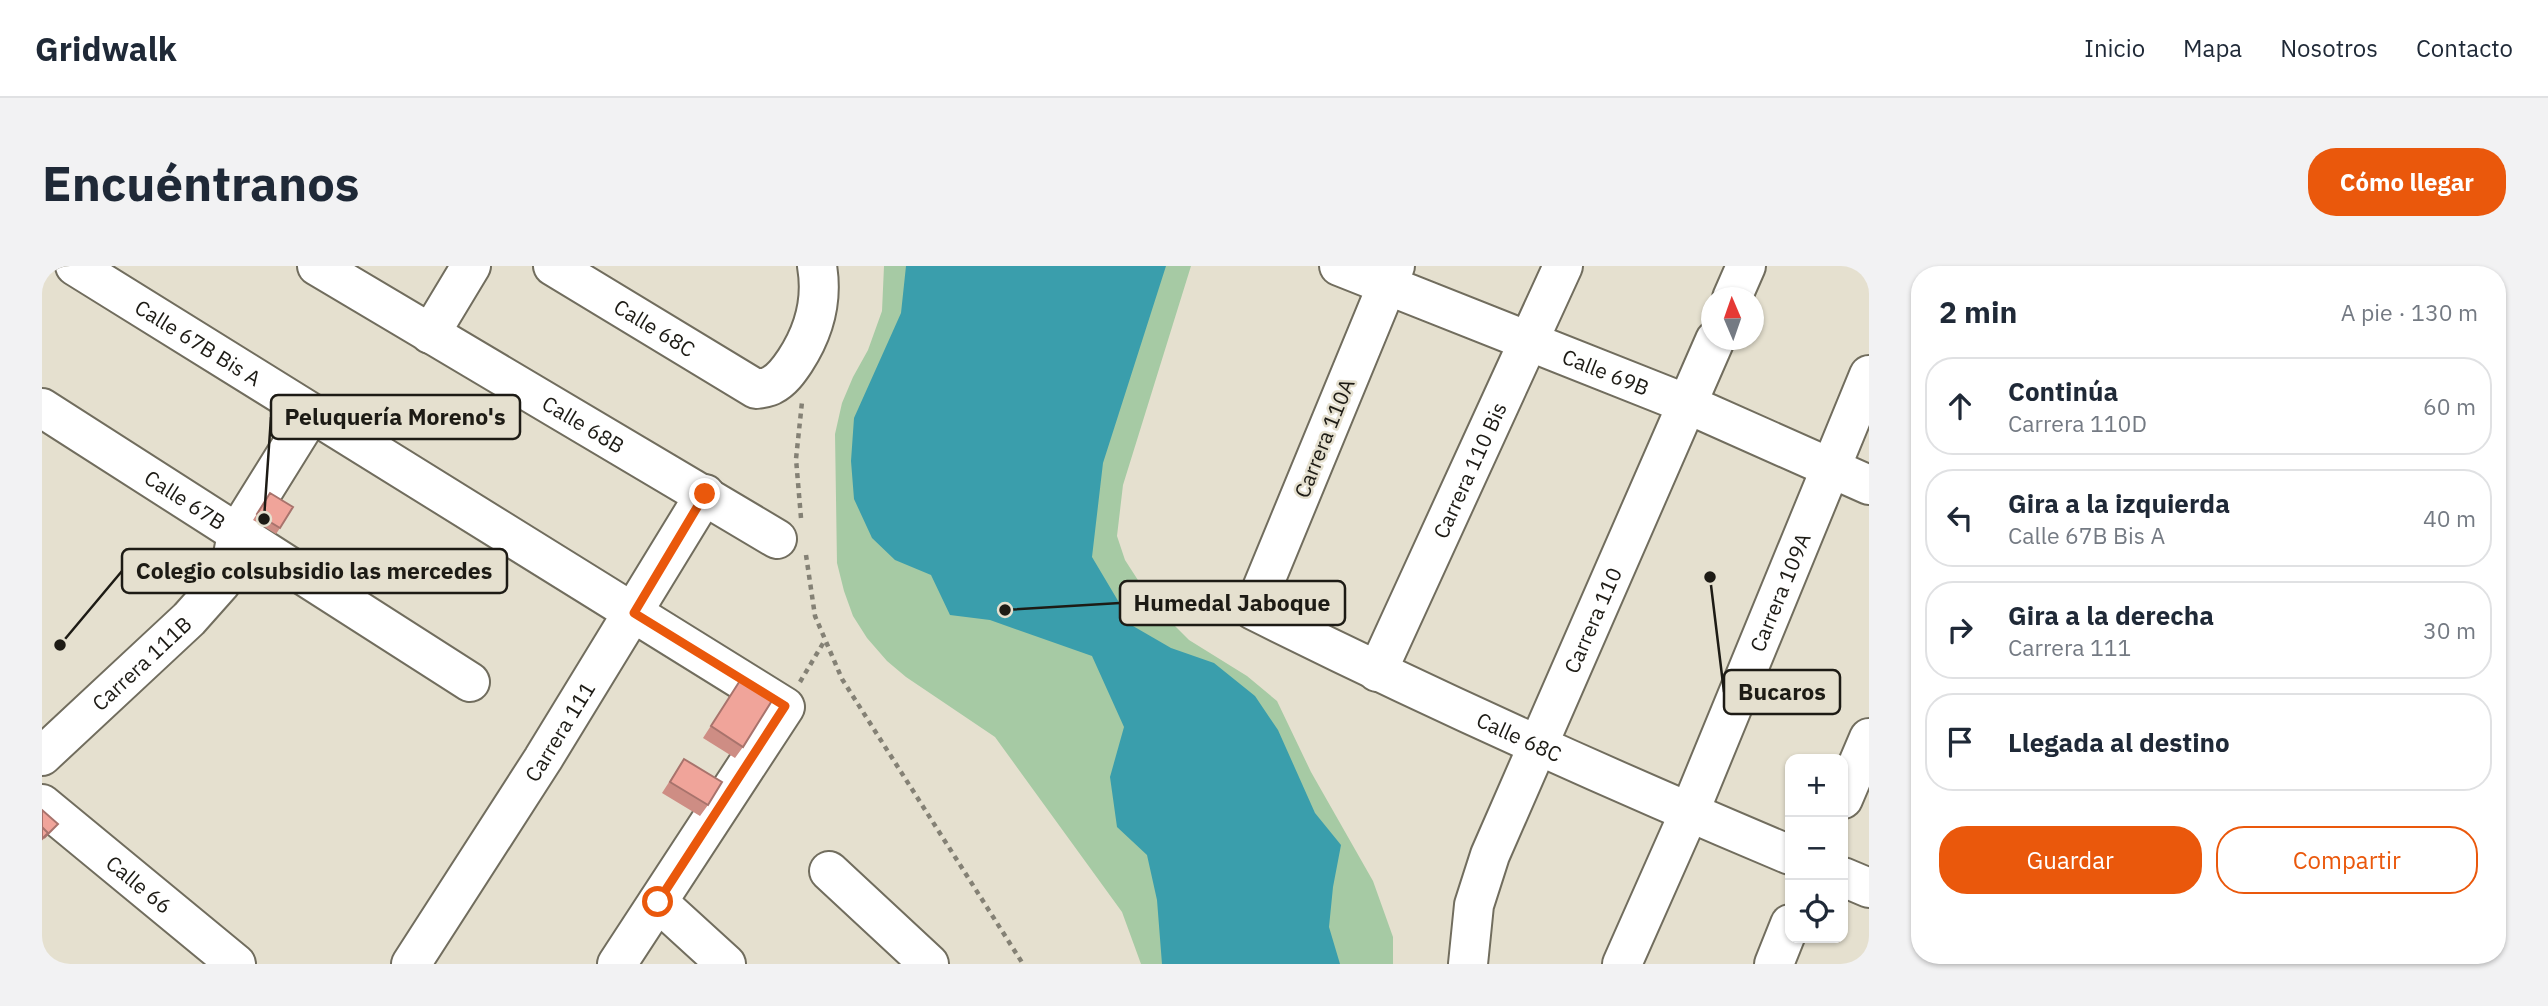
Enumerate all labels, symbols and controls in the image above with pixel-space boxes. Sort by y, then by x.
text: Gridwalk [35,27,177,70]
text: Inicio [2084,32,2145,64]
text: Mapa [2183,32,2242,64]
text: Nosotros [2280,32,2378,64]
text: Contacto [2416,32,2513,64]
button: Cómo llegar [2308,148,2506,216]
text: Encuéntranos [42,151,360,214]
north arrow [1701,287,1764,350]
street label: Calle 68C [609,292,701,363]
text: 2 min [1939,292,2017,331]
street label: Calle 67B Bis A [130,293,267,392]
text: A pie · 130 m [2341,297,2478,327]
street label: Calle 69B [1558,342,1653,402]
street label: Carrera 110A [1287,374,1361,502]
text: Continúa [2008,374,2118,408]
icon: ahead [1941,387,1979,425]
street label: Calle 68B [537,389,630,459]
text: 60 m [2423,391,2476,421]
callout: Peluquería Moreno's [271,395,520,439]
street label: Carrera 110 Bis [1426,398,1513,543]
text: Peluquería Moreno's [284,401,506,431]
text: Carrera 110D [2008,408,2147,438]
street label: Calle 67B [139,463,231,536]
route end [689,478,720,509]
text: Gira a la izquierda [2008,486,2230,520]
icon: left [1941,499,1979,537]
text: 40 m [2423,503,2476,533]
text: Calle 67B Bis A [2008,520,2165,550]
street label: Carrera 109A [1743,528,1817,656]
callout: Colegio colsubsidio las mercedes [122,549,507,593]
text: Colegio colsubsidio las mercedes [136,555,492,585]
street label: Carrera 110 [1557,563,1628,678]
callout: Humedal Jaboque [1120,581,1345,625]
text: Humedal Jaboque [1134,587,1330,617]
text: Gira a la derecha [2008,598,2214,632]
street label: Carrera 111B [86,610,197,717]
icon: right [1941,611,1979,649]
text: 30 m [2423,615,2476,645]
text: Carrera 111 [2008,632,2131,662]
callout: Bucaros [1724,670,1840,714]
street label: Carrera 111 [518,676,601,787]
text: Bucaros [1738,676,1826,706]
street label: Calle 68C [1472,705,1566,768]
icon: arrive [1941,723,1979,761]
text: Llegada al destino [2008,725,2230,759]
map controls [1785,754,1848,943]
button: + [1785,754,1848,817]
button: − [1785,817,1848,880]
button: Guardar [1939,826,2202,894]
button: Compartir [2216,826,2478,894]
street label: Calle 66 [100,849,178,920]
button: locate [1785,880,1848,943]
route start [642,886,673,917]

